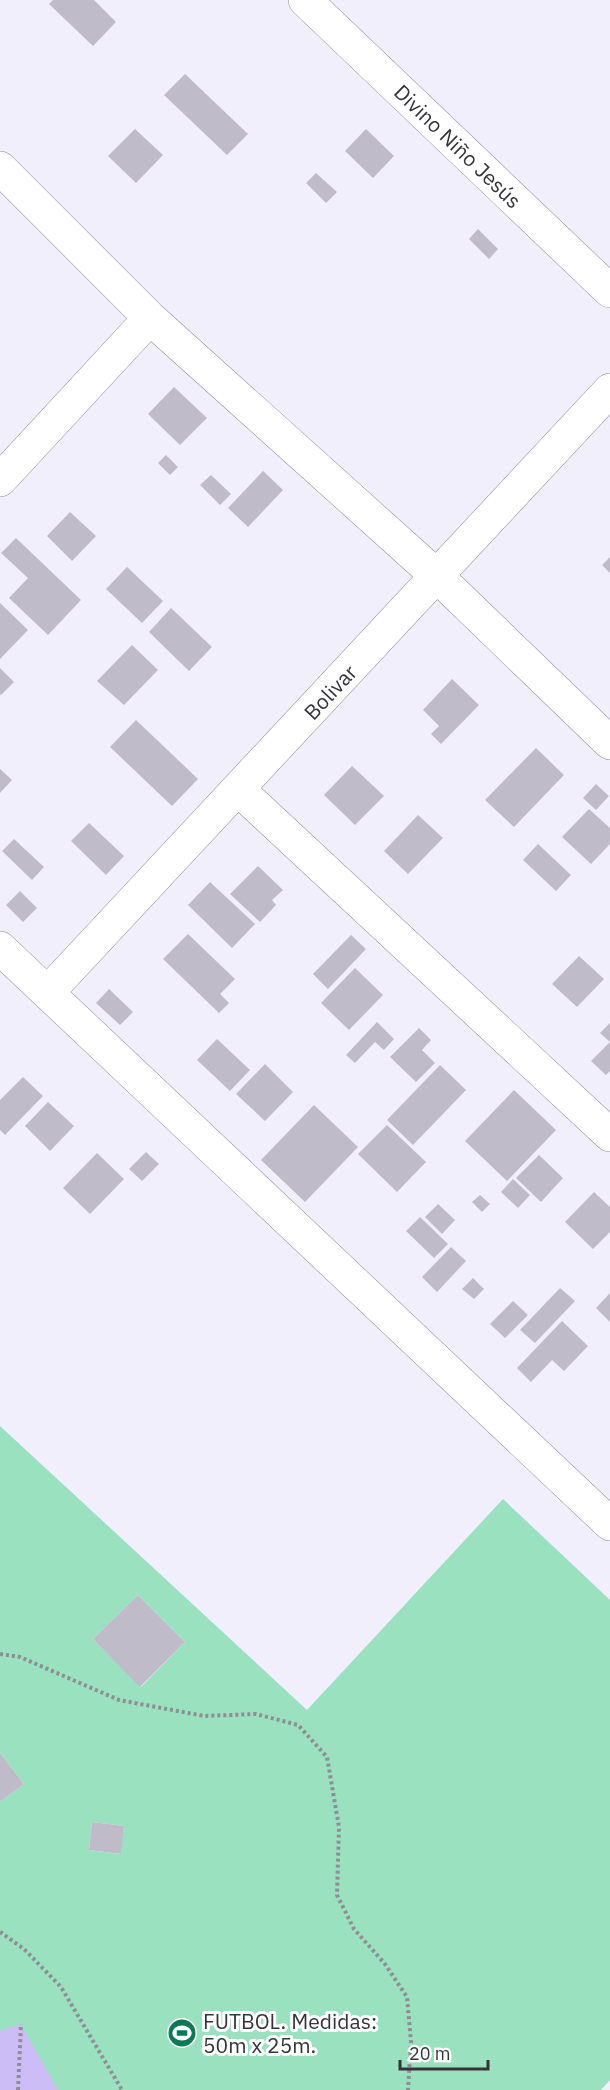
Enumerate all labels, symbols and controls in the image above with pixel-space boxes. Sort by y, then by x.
street label: Divino Niño Jesús [388,78,528,214]
street label: Bolivar [297,658,363,725]
place label: FUTBOL. Medidas: 50m x 25m. [203,2007,377,2059]
sports icon: FUTBOL. Medidas: 50m x 25m. [166,2017,198,2049]
scale bar [400,2033,488,2071]
text: 20 m [409,2042,451,2065]

